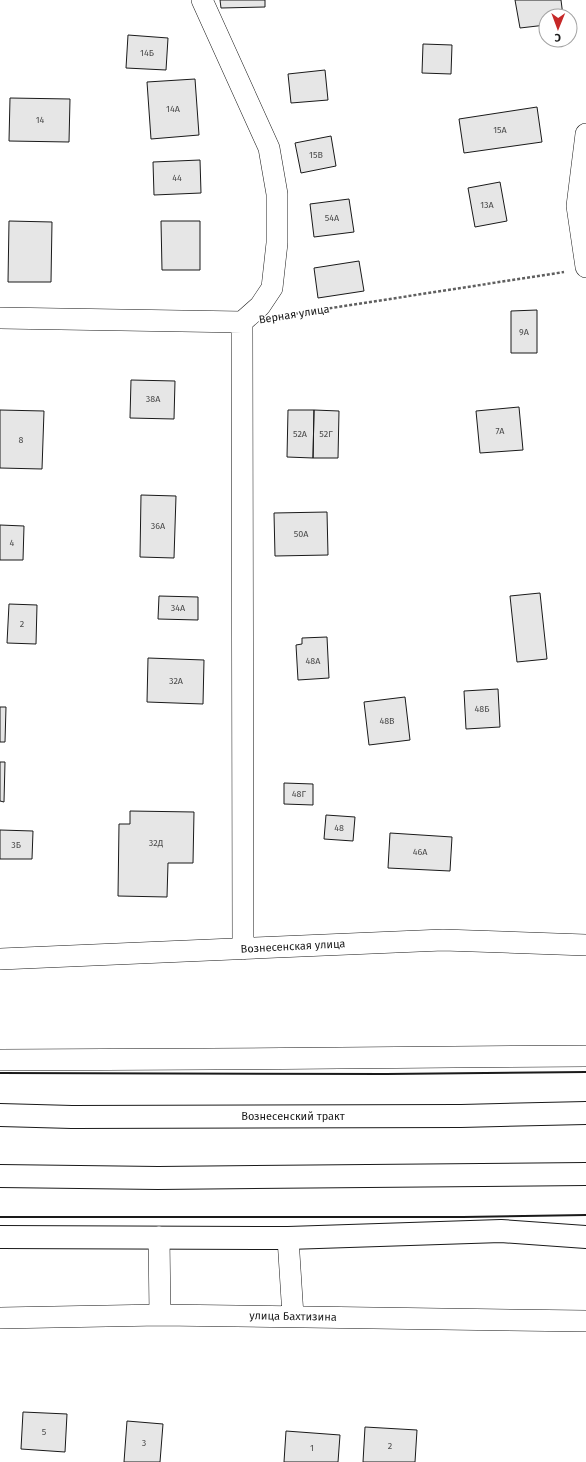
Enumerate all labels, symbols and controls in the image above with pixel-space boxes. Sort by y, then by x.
north arrow [538,8,578,48]
text: С [554,31,561,44]
house number: 14Б [140,48,154,58]
house number: 14А [166,104,181,114]
house number: 14 [36,115,45,125]
house number: 15А [493,125,508,135]
house number: 15В [309,150,323,160]
house number: 44 [172,173,182,183]
house number: 13А [480,200,495,210]
house number: 54А [325,213,340,223]
street label: Верная улица [258,302,330,326]
house number: 9А [519,327,530,337]
house number: 38А [146,394,161,404]
house number: 7А [496,426,505,436]
house number: 52А [293,429,308,439]
house number: 52Г [319,429,333,439]
house number: 8 [19,435,24,445]
house number: 36А [151,521,166,531]
house number: 50А [294,529,309,539]
house number: 4 [10,538,15,548]
house number: 34А [171,603,186,613]
house number: 2 [20,619,24,629]
house number: 48А [306,656,321,666]
house number: 32А [169,676,184,686]
house number: 48Б [475,704,489,714]
house number: 48В [379,716,395,726]
house number: 48Г [292,789,307,799]
house number: 48 [334,823,344,833]
house number: 32Д [149,838,164,848]
house number: 3Б [11,840,21,850]
house number: 46А [413,847,428,857]
street label: Вознесенская улица [240,937,346,956]
street label: Вознесенский тракт [241,1110,345,1123]
street label: улица Бахтизина [249,1309,337,1324]
house number: 5 [42,1427,47,1437]
house number: 3 [142,1438,146,1448]
house number: 2 [388,1441,392,1451]
house number: 1 [310,1443,314,1453]

